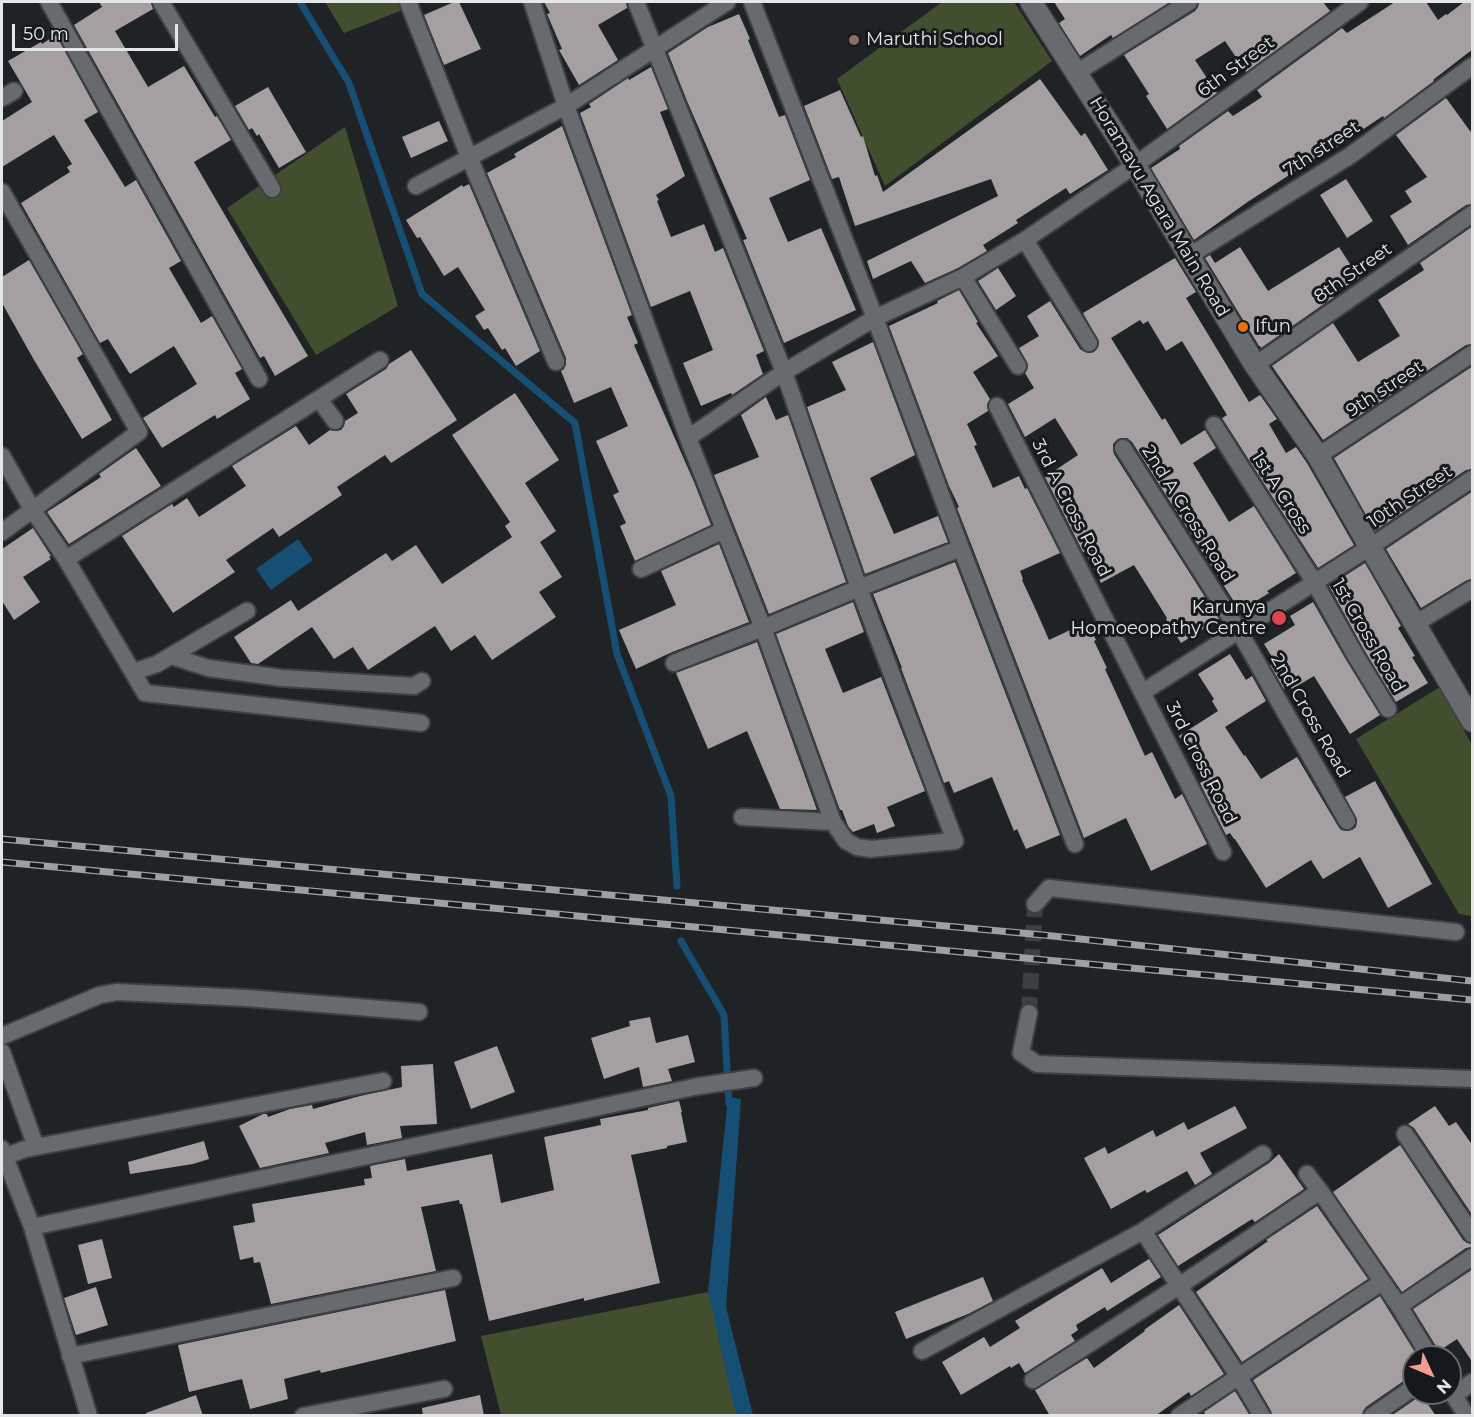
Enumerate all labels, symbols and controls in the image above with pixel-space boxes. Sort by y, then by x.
scale bar [15,12,182,50]
text: 50 m [23,23,69,45]
place label: Maruthi School [866,29,1003,51]
street label: 6th Street [1193,32,1279,102]
marker: Maruthi School [847,33,861,47]
street label: Horamavu Agara Main Road [1085,93,1233,321]
street label: 7th street [1280,116,1364,182]
street label: 8th Street [1310,238,1396,308]
place label: Ifun [1255,316,1291,338]
marker: Ifun [1236,320,1250,334]
street label: 9th street [1342,356,1428,422]
street label: 3rd A Cross Road [1027,435,1115,581]
street label: 2nd A Cross Road [1137,442,1239,586]
street label: 1st A Cross [1246,448,1316,538]
street label: 10th Street [1364,461,1456,533]
street label: 1st Cross Road [1327,575,1409,697]
place label: Karunya Homoeopathy Centre [1071,597,1266,640]
marker: Karunya Homoeopathy Centre [1270,609,1288,627]
street label: 2nd Cross Road [1266,650,1354,782]
street label: 3rd Cross Road [1161,698,1241,828]
north arrow [1402,1345,1462,1405]
text: N [1433,1375,1455,1398]

